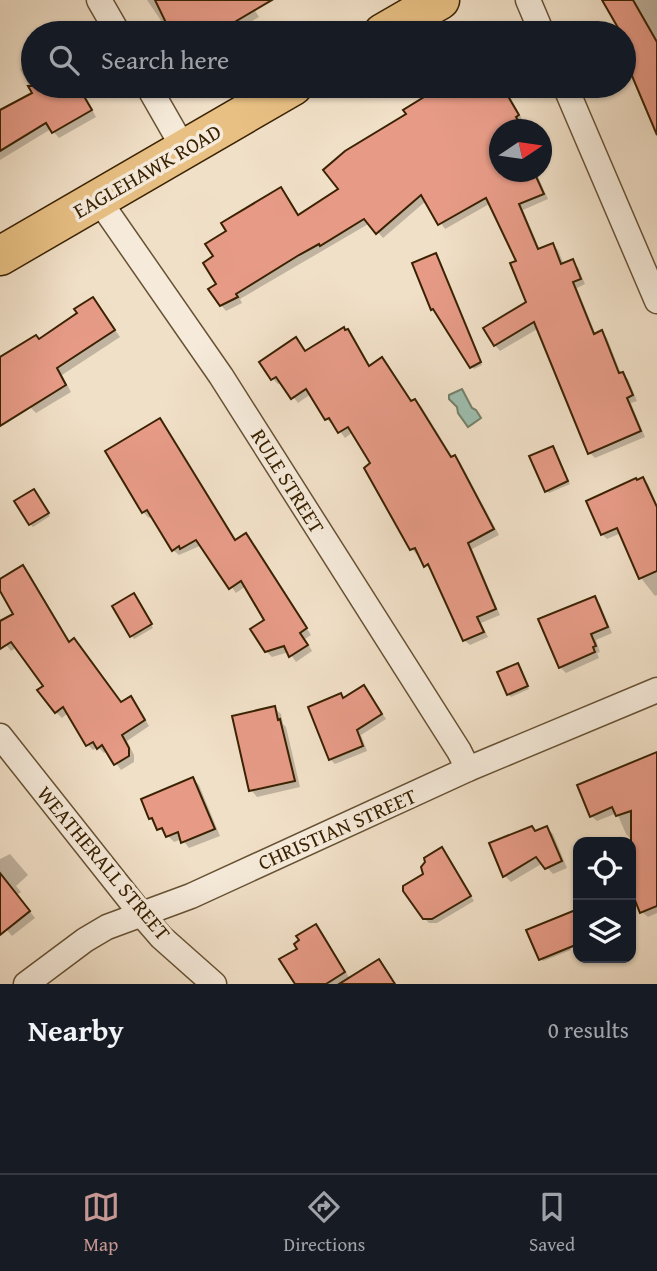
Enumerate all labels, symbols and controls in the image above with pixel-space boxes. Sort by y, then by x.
search box [21,21,636,98]
text: Search here [101,40,229,79]
icon: search [45,41,83,79]
street label: EAGLEHAWK ROAD [67,116,227,226]
north arrow [489,119,552,182]
street label: RULE STREET [243,423,333,540]
street label: WEATHERALL STREET [30,779,178,947]
street label: CHRISTIAN STREET [253,780,421,878]
map controls [573,837,636,963]
button: locate [573,837,636,900]
button: layers [573,900,636,963]
text: Nearby [28,1008,124,1052]
text: 0 results [548,1013,629,1046]
tab: Map [82,1188,120,1258]
tab: Directions [284,1188,365,1258]
tab: Saved [529,1188,575,1258]

